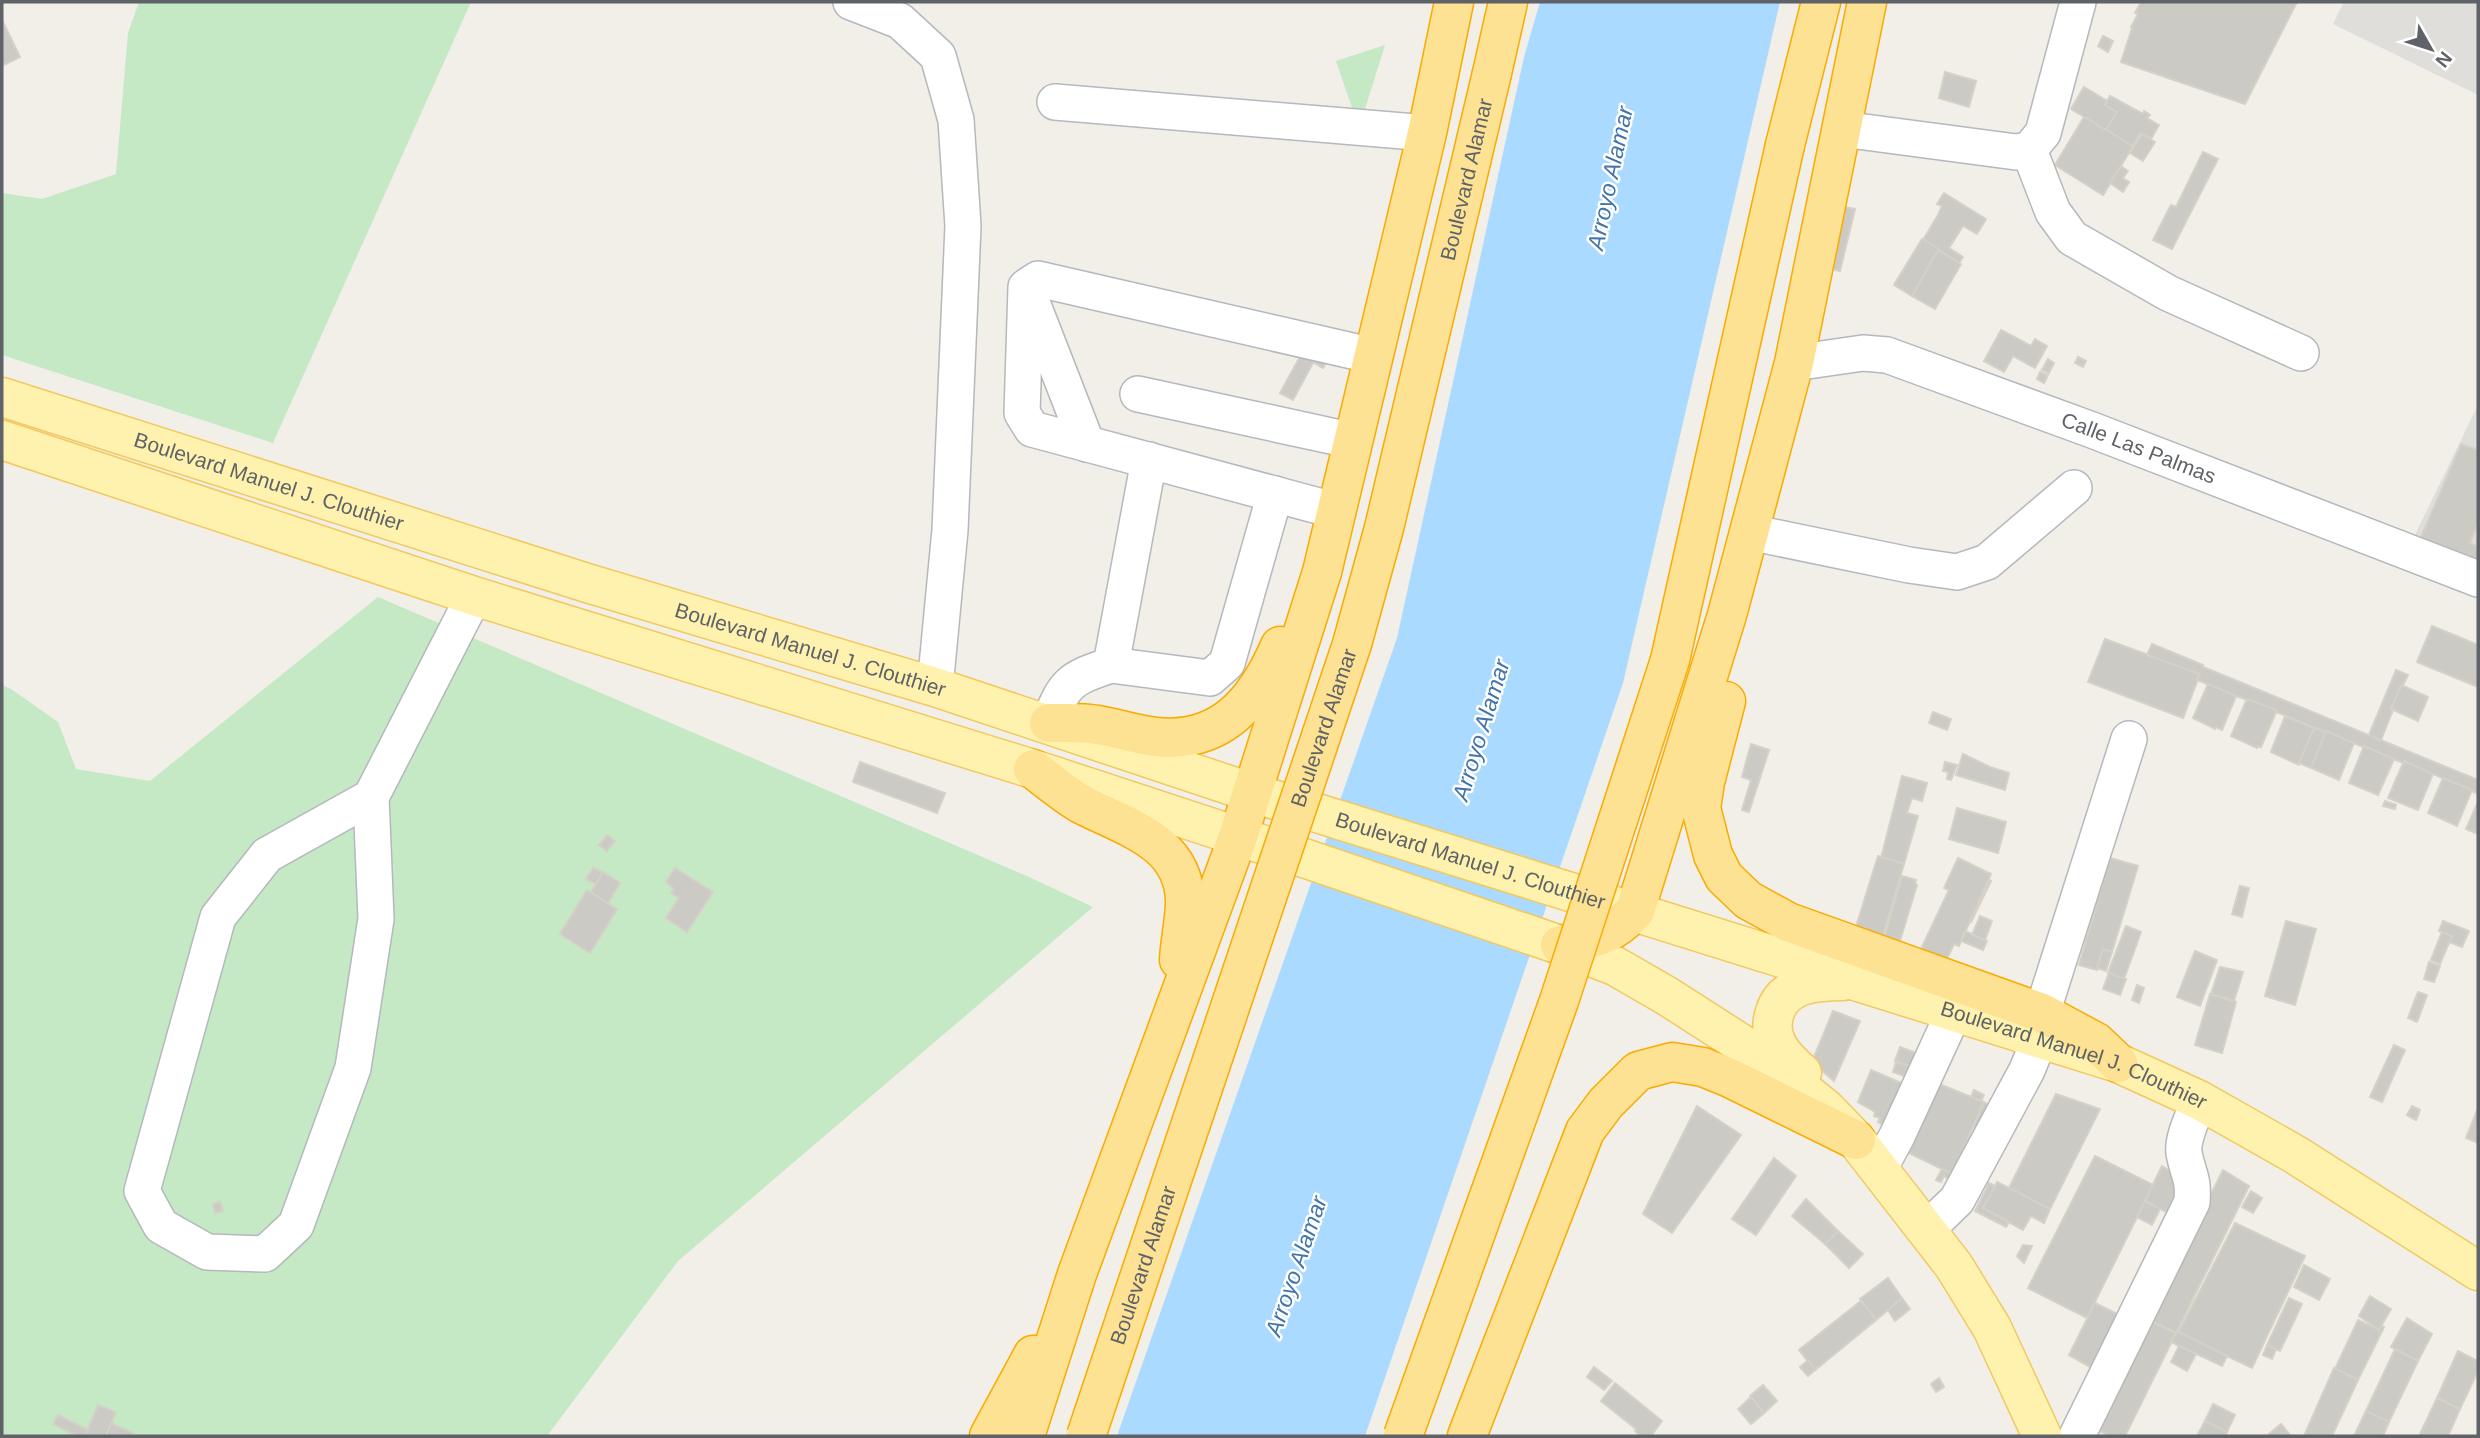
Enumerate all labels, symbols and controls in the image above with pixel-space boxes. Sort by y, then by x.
north arrow [2396,14,2466,84]
text: N [2431,47,2456,71]
street label: Boulevard Alamar [1436,96,1497,263]
water label: Arroyo Alamar [1582,103,1638,254]
street label: Calle Las Palmas [2058,408,2219,488]
street label: Boulevard Manuel J. Clouthier [131,428,407,535]
street label: Boulevard Manuel J. Clouthier [672,598,949,701]
street label: Boulevard Alamar [1286,645,1361,810]
water label: Arroyo Alamar [1447,655,1515,806]
street label: Boulevard Manuel J. Clouthier [1333,807,1608,913]
street label: Boulevard Manuel J. Clouthier [1938,996,2211,1113]
street label: Boulevard Alamar [1106,1183,1180,1347]
water label: Arroyo Alamar [1259,1191,1333,1341]

